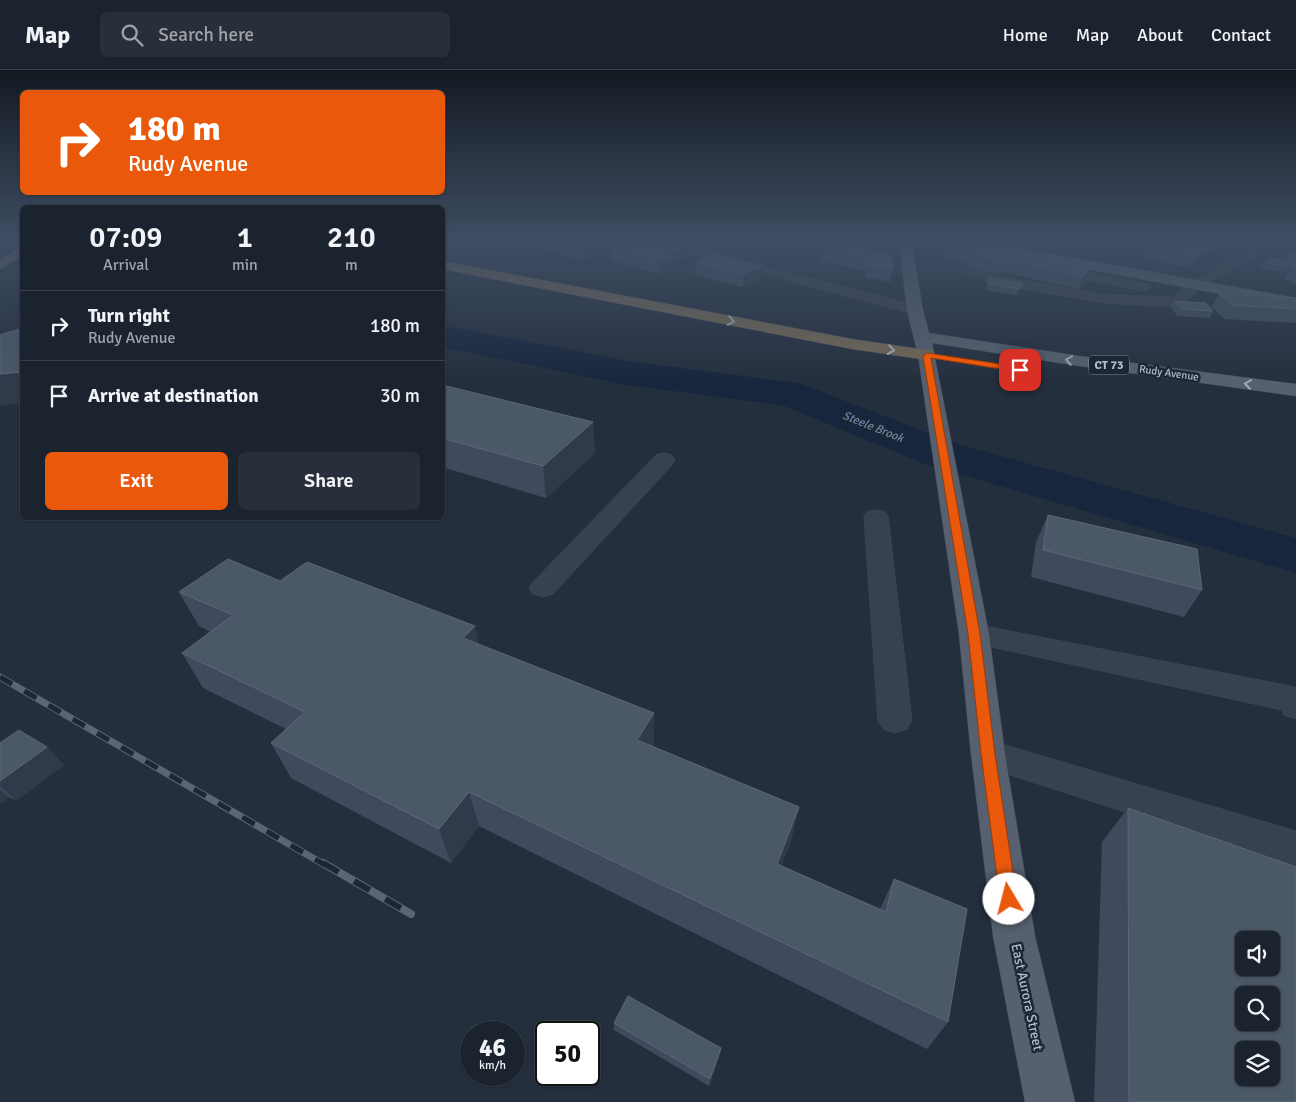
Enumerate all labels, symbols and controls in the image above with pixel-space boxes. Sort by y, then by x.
search box [100,12,450,57]
text: Map [25,20,70,50]
icon: search [118,21,146,49]
text: Search here [158,23,254,47]
text: Home [1003,24,1048,46]
text: Map [1076,24,1109,46]
text: About [1137,24,1183,46]
text: Contact [1211,24,1271,46]
text: 180 m [128,107,221,150]
icon: right [45,110,110,175]
text: Rudy Avenue [128,150,248,177]
text: 07:09 [89,219,163,256]
text: 1 [237,219,253,256]
text: 210 [327,219,376,256]
text: Arrival [103,255,149,275]
text: min [232,255,258,275]
text: m [345,255,358,275]
text: Turn right [88,304,170,328]
icon: right [45,312,73,340]
text: 180 m [370,314,420,338]
one-way arrow [727,315,735,325]
text: Rudy Avenue [88,328,176,348]
one-way arrow [887,344,895,355]
pin [999,349,1041,391]
one-way arrow [1065,355,1074,365]
icon: arrive [1006,356,1034,384]
road number: CT 73 [1089,356,1129,374]
street label: Rudy Avenue [1138,362,1200,384]
one-way arrow [1243,379,1252,389]
icon: arrive [45,382,73,410]
text: Arrive at destination [88,384,259,408]
text: 30 m [380,384,420,408]
water label: Steele Brook [840,408,907,446]
button: Exit [45,452,228,510]
button: Share [238,452,420,510]
position arrow [982,872,1034,924]
map controls [1235,931,1280,1086]
button: sound [1235,931,1280,976]
street label: East Aurora Street [1007,942,1047,1052]
button: search [1235,986,1280,1031]
speed limit sign: 50 [535,1021,600,1086]
text: 46 [479,1032,506,1063]
button: layers [1235,1041,1280,1086]
text: km/h [479,1058,506,1073]

